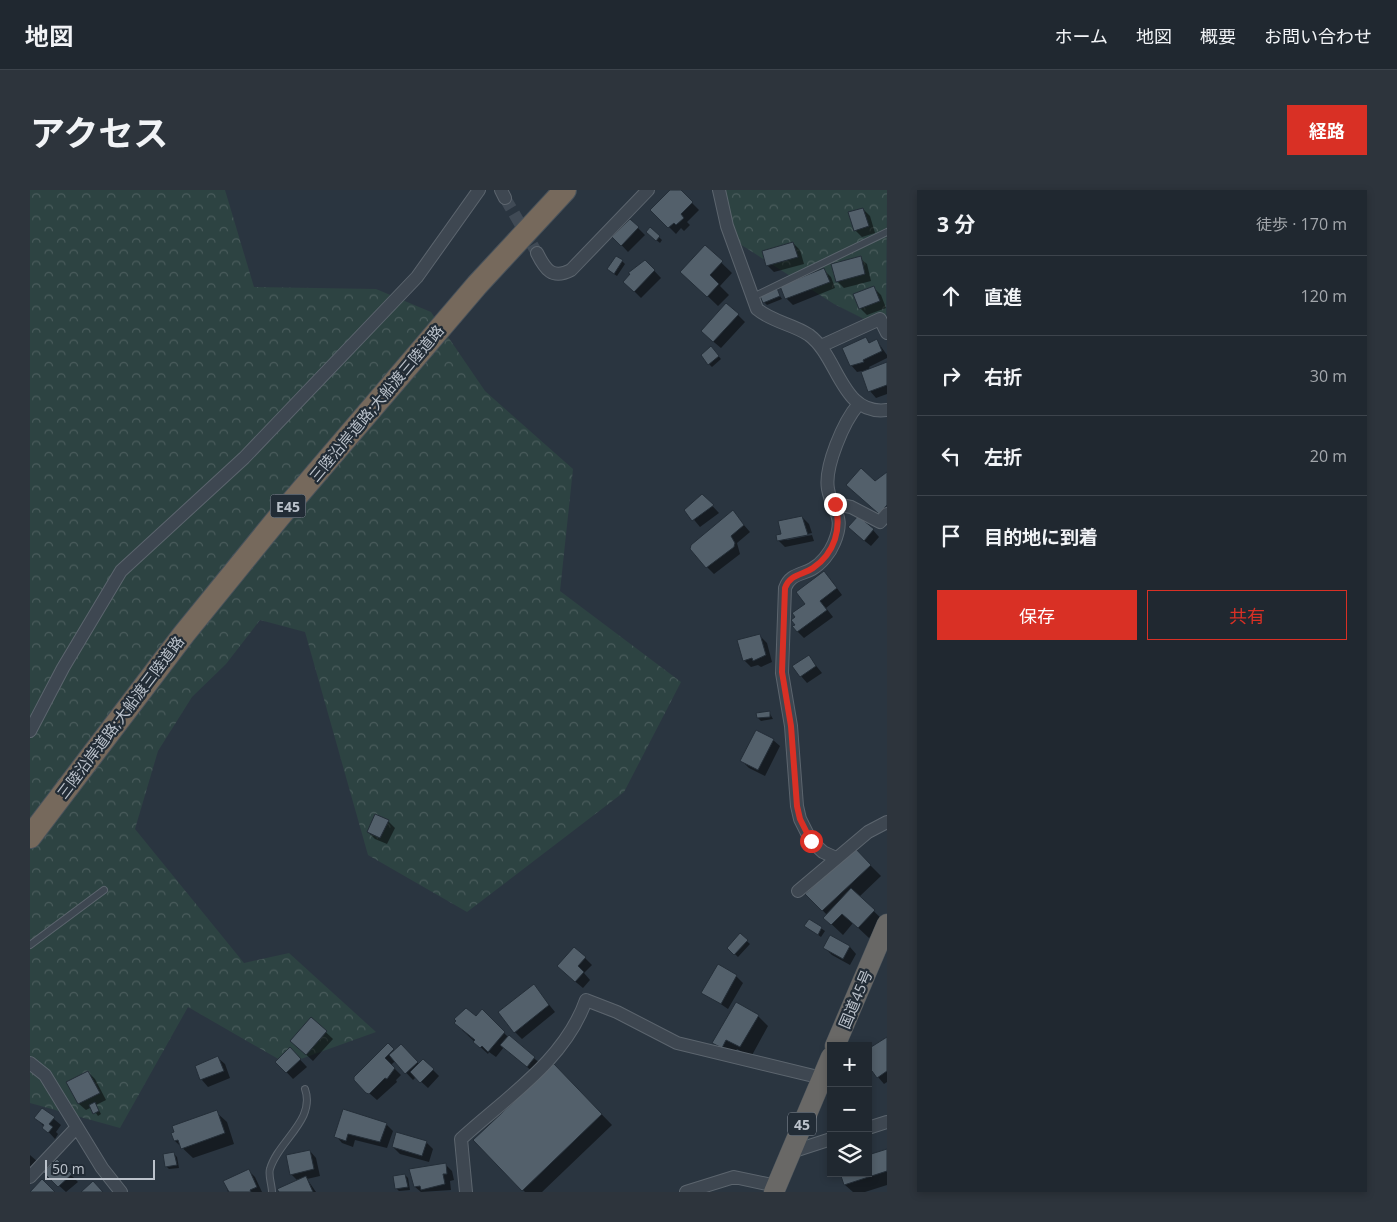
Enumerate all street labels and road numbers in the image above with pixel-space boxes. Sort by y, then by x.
street label: 三陸沿岸道路;大船渡三陸道路 [304,320,448,486]
road number: E45 [270,494,306,518]
street label: 三陸沿岸道路;大船渡三陸道路 [52,632,188,802]
street label: 国道45号 [834,966,876,1032]
road number: 45 [788,1112,816,1136]

